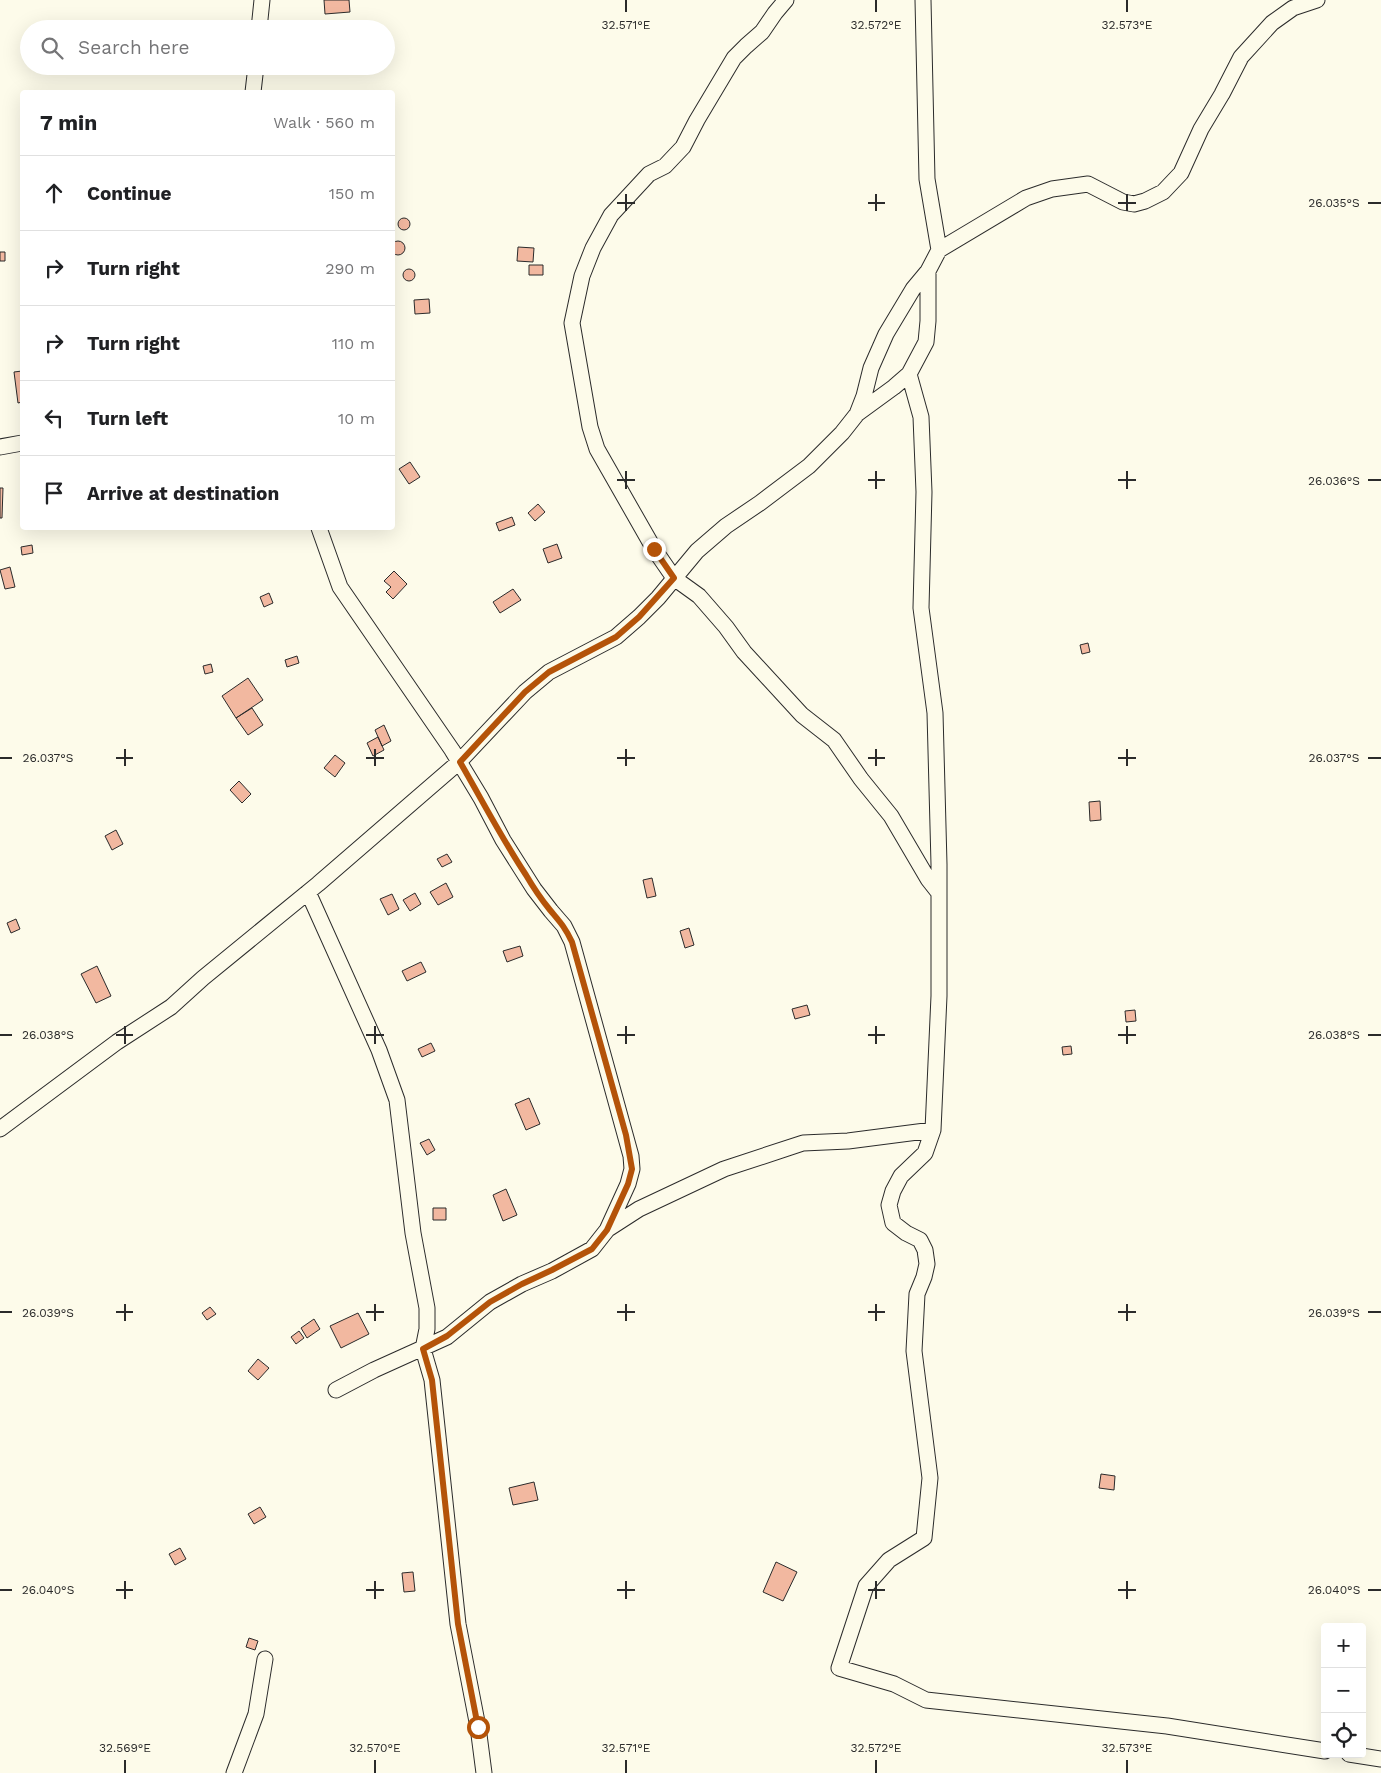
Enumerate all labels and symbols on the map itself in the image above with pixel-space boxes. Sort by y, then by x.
text: 32.571°E [602,18,651,32]
text: 32.572°E [850,18,902,32]
text: 32.573°E [1101,18,1153,32]
text: 26.035°S [1308,196,1360,210]
text: 26.036°S [1308,474,1360,488]
route end [643,538,666,561]
text: 26.037°S [23,751,73,765]
text: 26.037°S [1309,751,1359,765]
text: 26.038°S [22,1028,74,1042]
text: 26.038°S [1308,1028,1360,1042]
text: 26.039°S [22,1306,74,1320]
text: 26.039°S [1308,1306,1360,1320]
text: 26.040°S [22,1583,74,1597]
text: 26.040°S [1308,1583,1360,1597]
route start [467,1716,490,1739]
text: 32.569°E [99,1741,151,1755]
text: 32.570°E [349,1741,401,1755]
text: 32.571°E [602,1741,651,1755]
text: 32.572°E [850,1741,902,1755]
text: 32.573°E [1101,1741,1153,1755]

